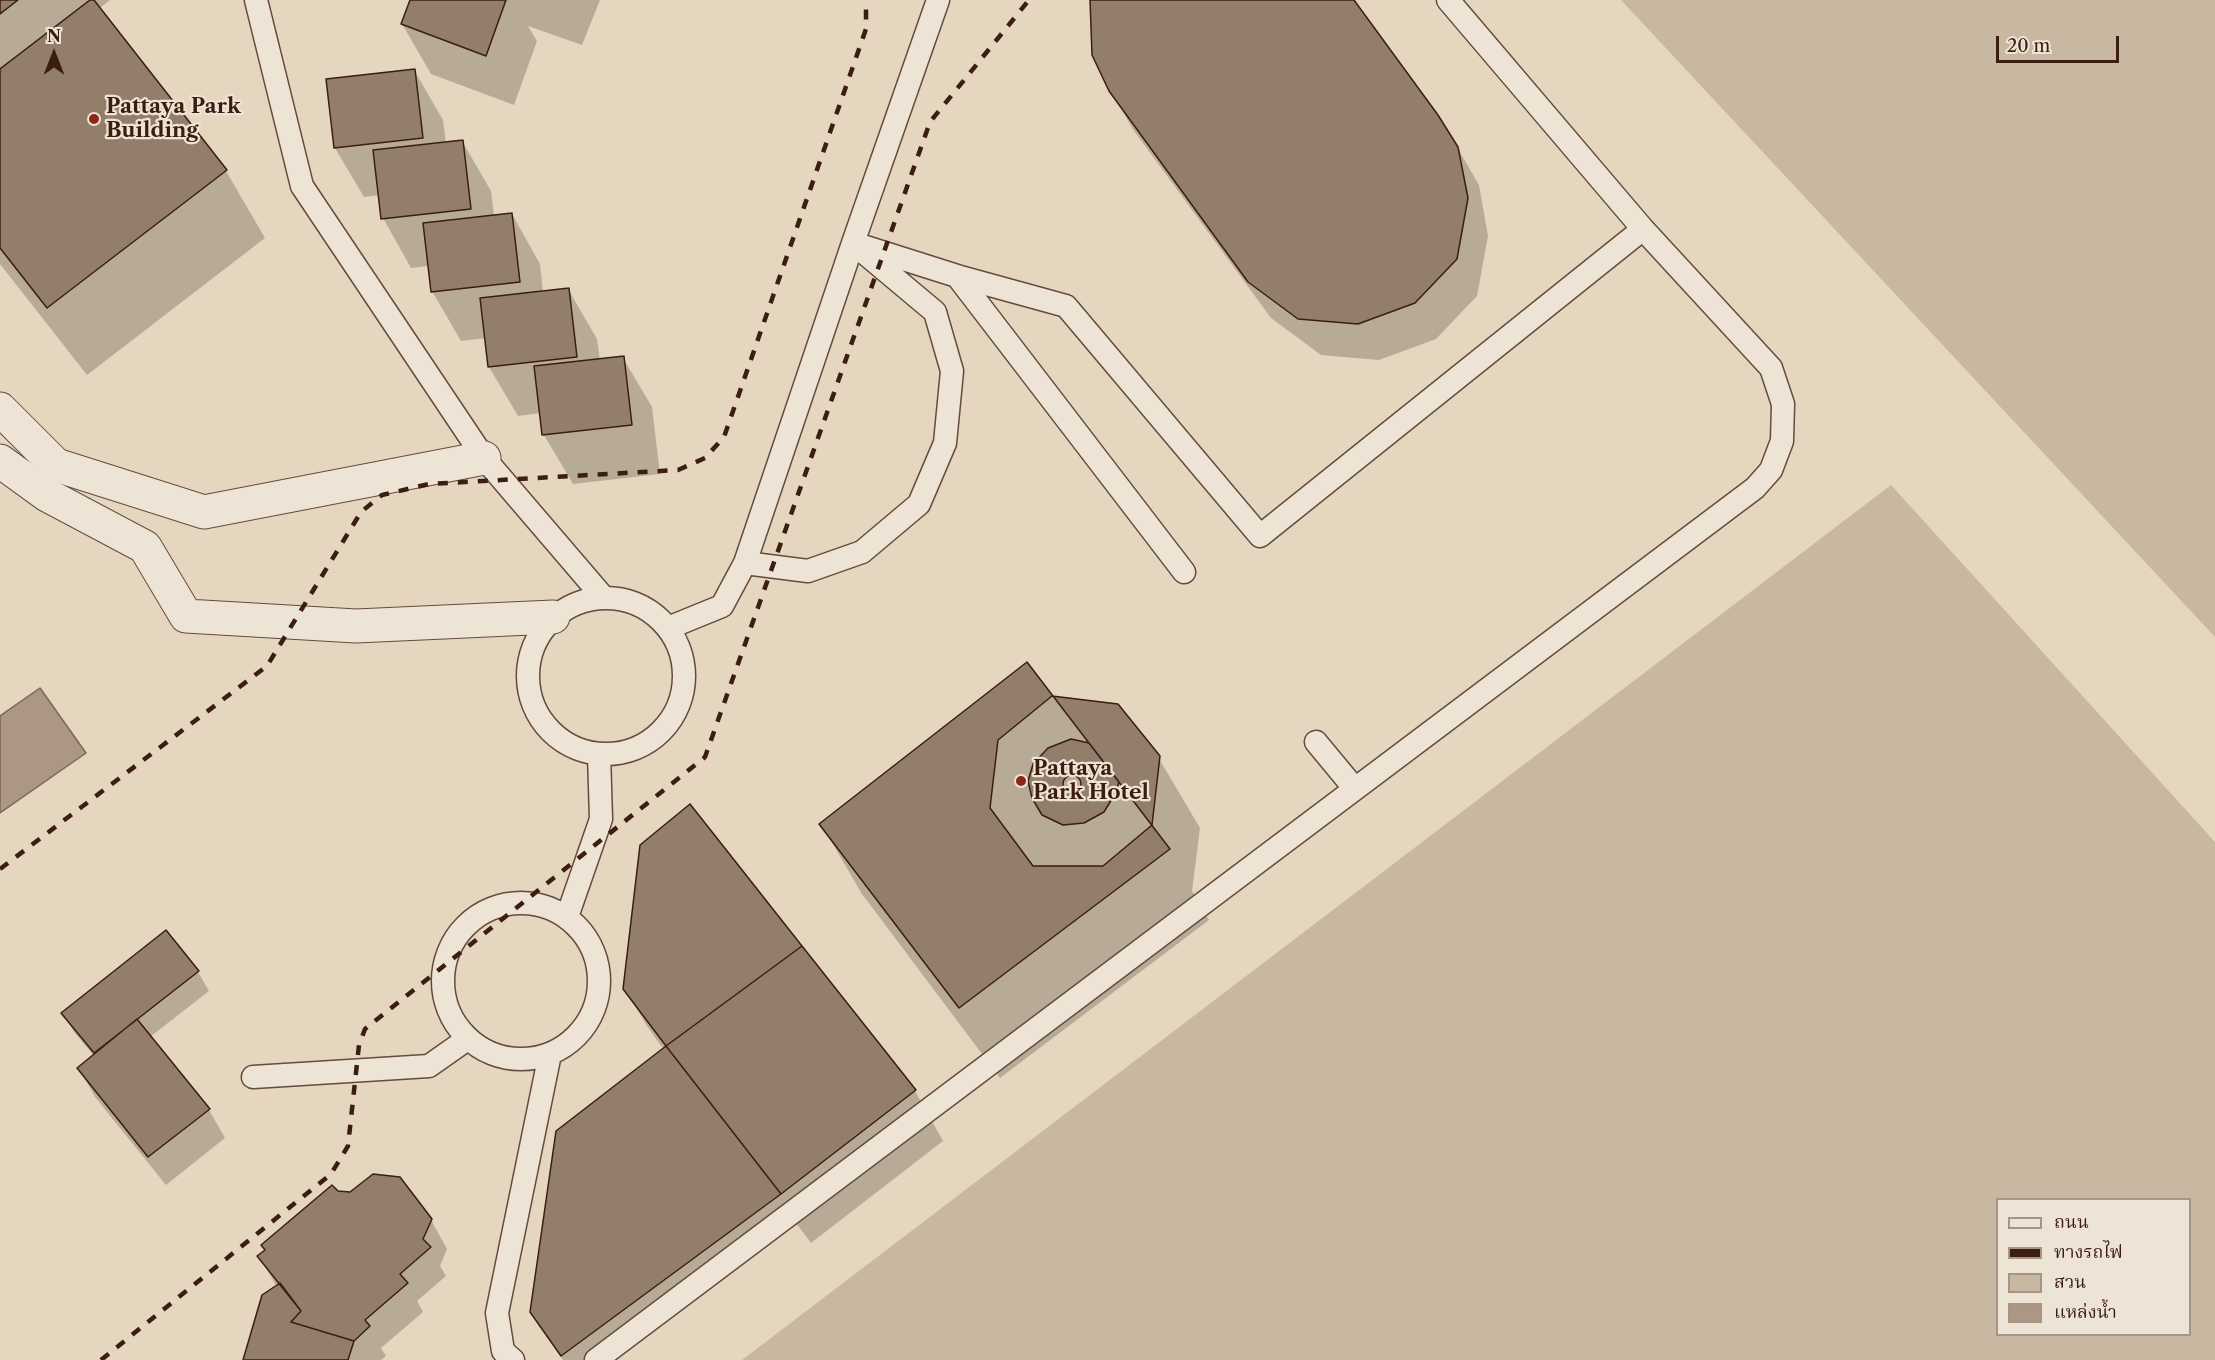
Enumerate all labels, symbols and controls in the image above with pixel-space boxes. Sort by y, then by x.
north arrow [24,24,84,84]
scale bar [1999,24,2122,62]
text: N [47,26,61,46]
text: 20 m [2007,35,2050,57]
place label: Pattaya Park Building [106,94,241,144]
marker: Pattaya Park Building [87,112,101,126]
place label: Pattaya Park Hotel [1033,756,1149,806]
marker: Pattaya Park Hotel [1014,774,1028,788]
legend [1996,1198,2191,1336]
text: ถนน [2054,1211,2089,1233]
text: ทางรถไฟ [2054,1241,2123,1263]
text: สวน [2054,1271,2086,1293]
text: แหล่งน้ำ [2054,1301,2117,1323]

